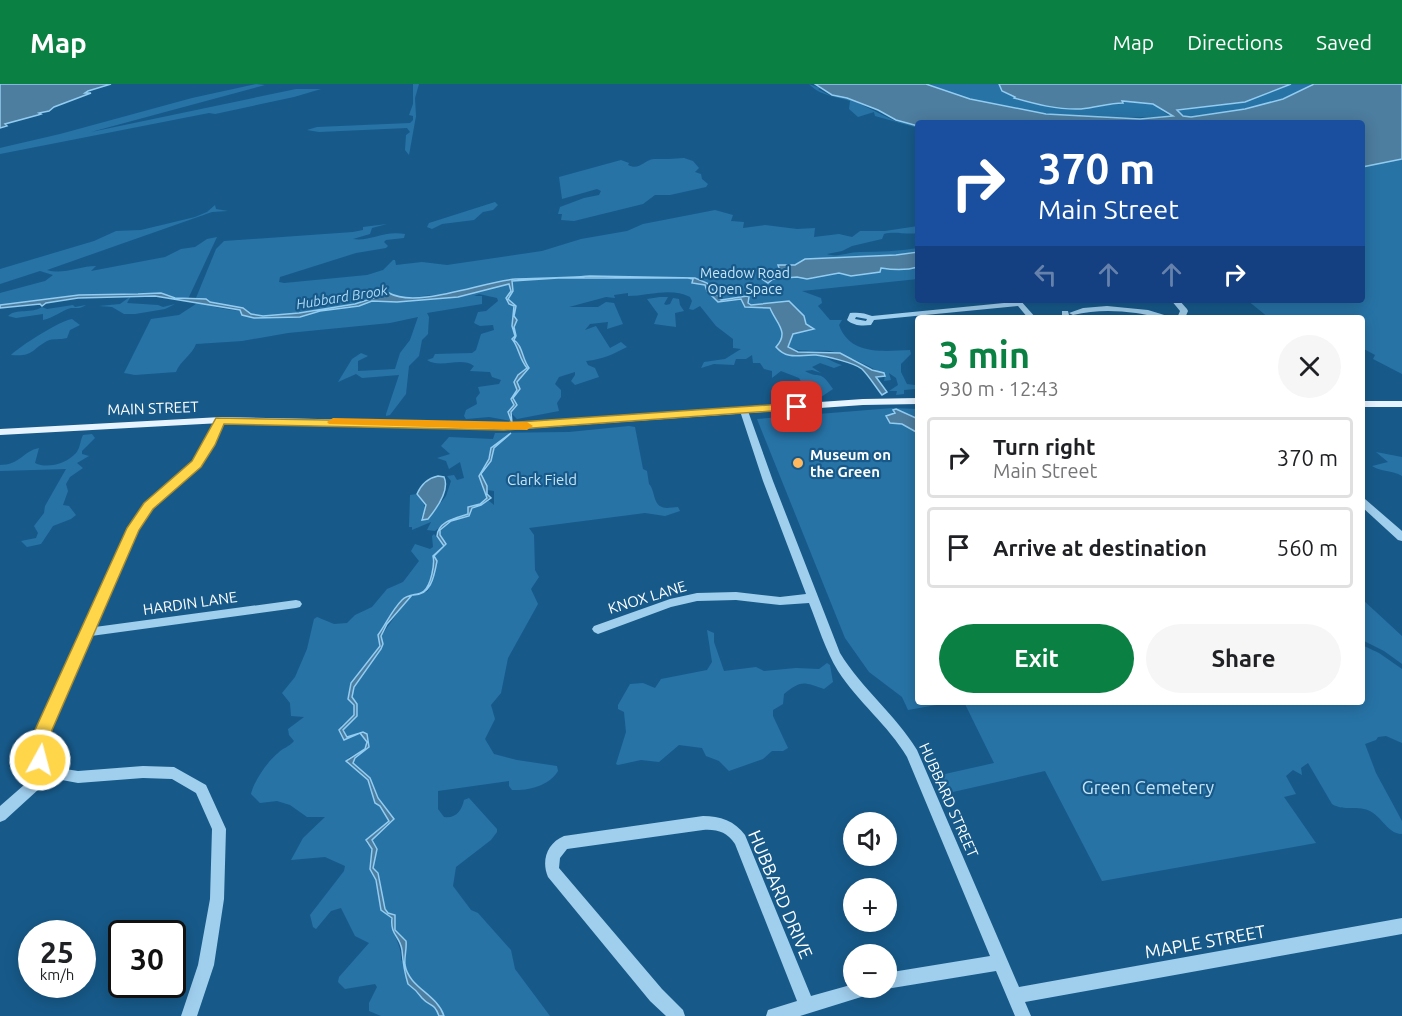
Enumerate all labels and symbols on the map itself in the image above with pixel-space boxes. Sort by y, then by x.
park label: Meadow Road Open Space [700,265,790,297]
water label: Hubbard Brook [295,282,390,312]
pin [771,381,822,432]
street label: MAIN STREET [107,398,200,418]
place label: Museum on the Green [810,446,891,480]
marker: Museum on the Green [791,456,805,470]
park label: Clark Field [507,471,577,488]
street label: KNOX LANE [606,577,688,617]
street label: HARDIN LANE [142,588,238,618]
position arrow [8,728,72,792]
street label: HUBBARD STREET [916,740,982,861]
park label: Green Cemetery [1082,777,1214,797]
street label: HUBBARD DRIVE [745,827,817,961]
speed limit sign: 30 [108,920,186,998]
street label: MAPLE STREET [1143,921,1267,961]

